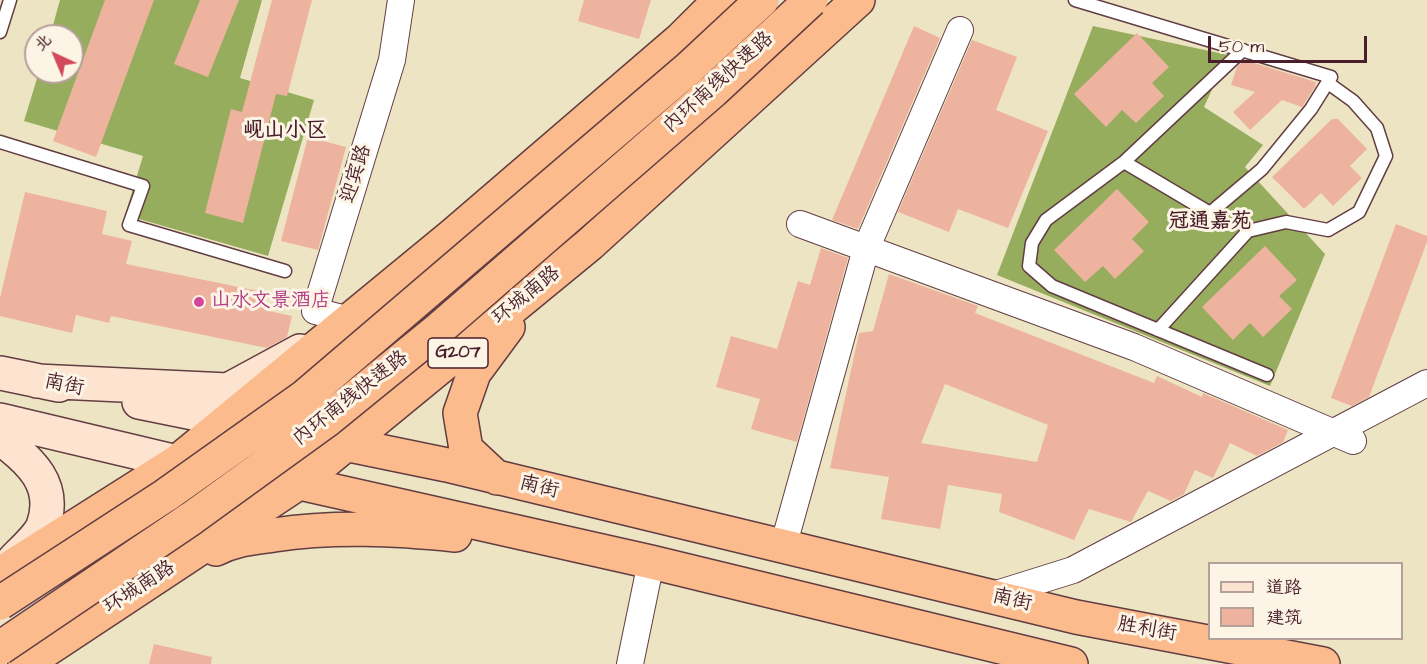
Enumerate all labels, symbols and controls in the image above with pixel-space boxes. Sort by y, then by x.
north arrow [24,24,84,84]
scale bar [1211,24,1370,62]
street label: 内环南线快速路 [659,27,779,139]
text: 北 [29,29,56,56]
text: 50 m [1219,34,1264,59]
district label: 岘山小区 [243,119,327,145]
street label: 迎宾路 [337,142,377,206]
district label: 冠通嘉苑 [1168,210,1252,236]
street label: 环城南路 [488,262,566,330]
place label: 山水文景酒店 [211,290,331,314]
marker: 山水文景酒店 [192,295,206,309]
road number: G207 [428,338,488,368]
street label: 内环南线快速路 [288,346,414,452]
street label: 南街 [42,370,86,402]
street label: 南街 [517,472,561,504]
street label: 环城南路 [100,556,180,620]
legend [1208,562,1403,640]
text: 道路 [1266,575,1302,600]
street label: 南街 [990,585,1034,617]
text: 建筑 [1266,605,1302,630]
street label: 胜利街 [1115,613,1179,647]

